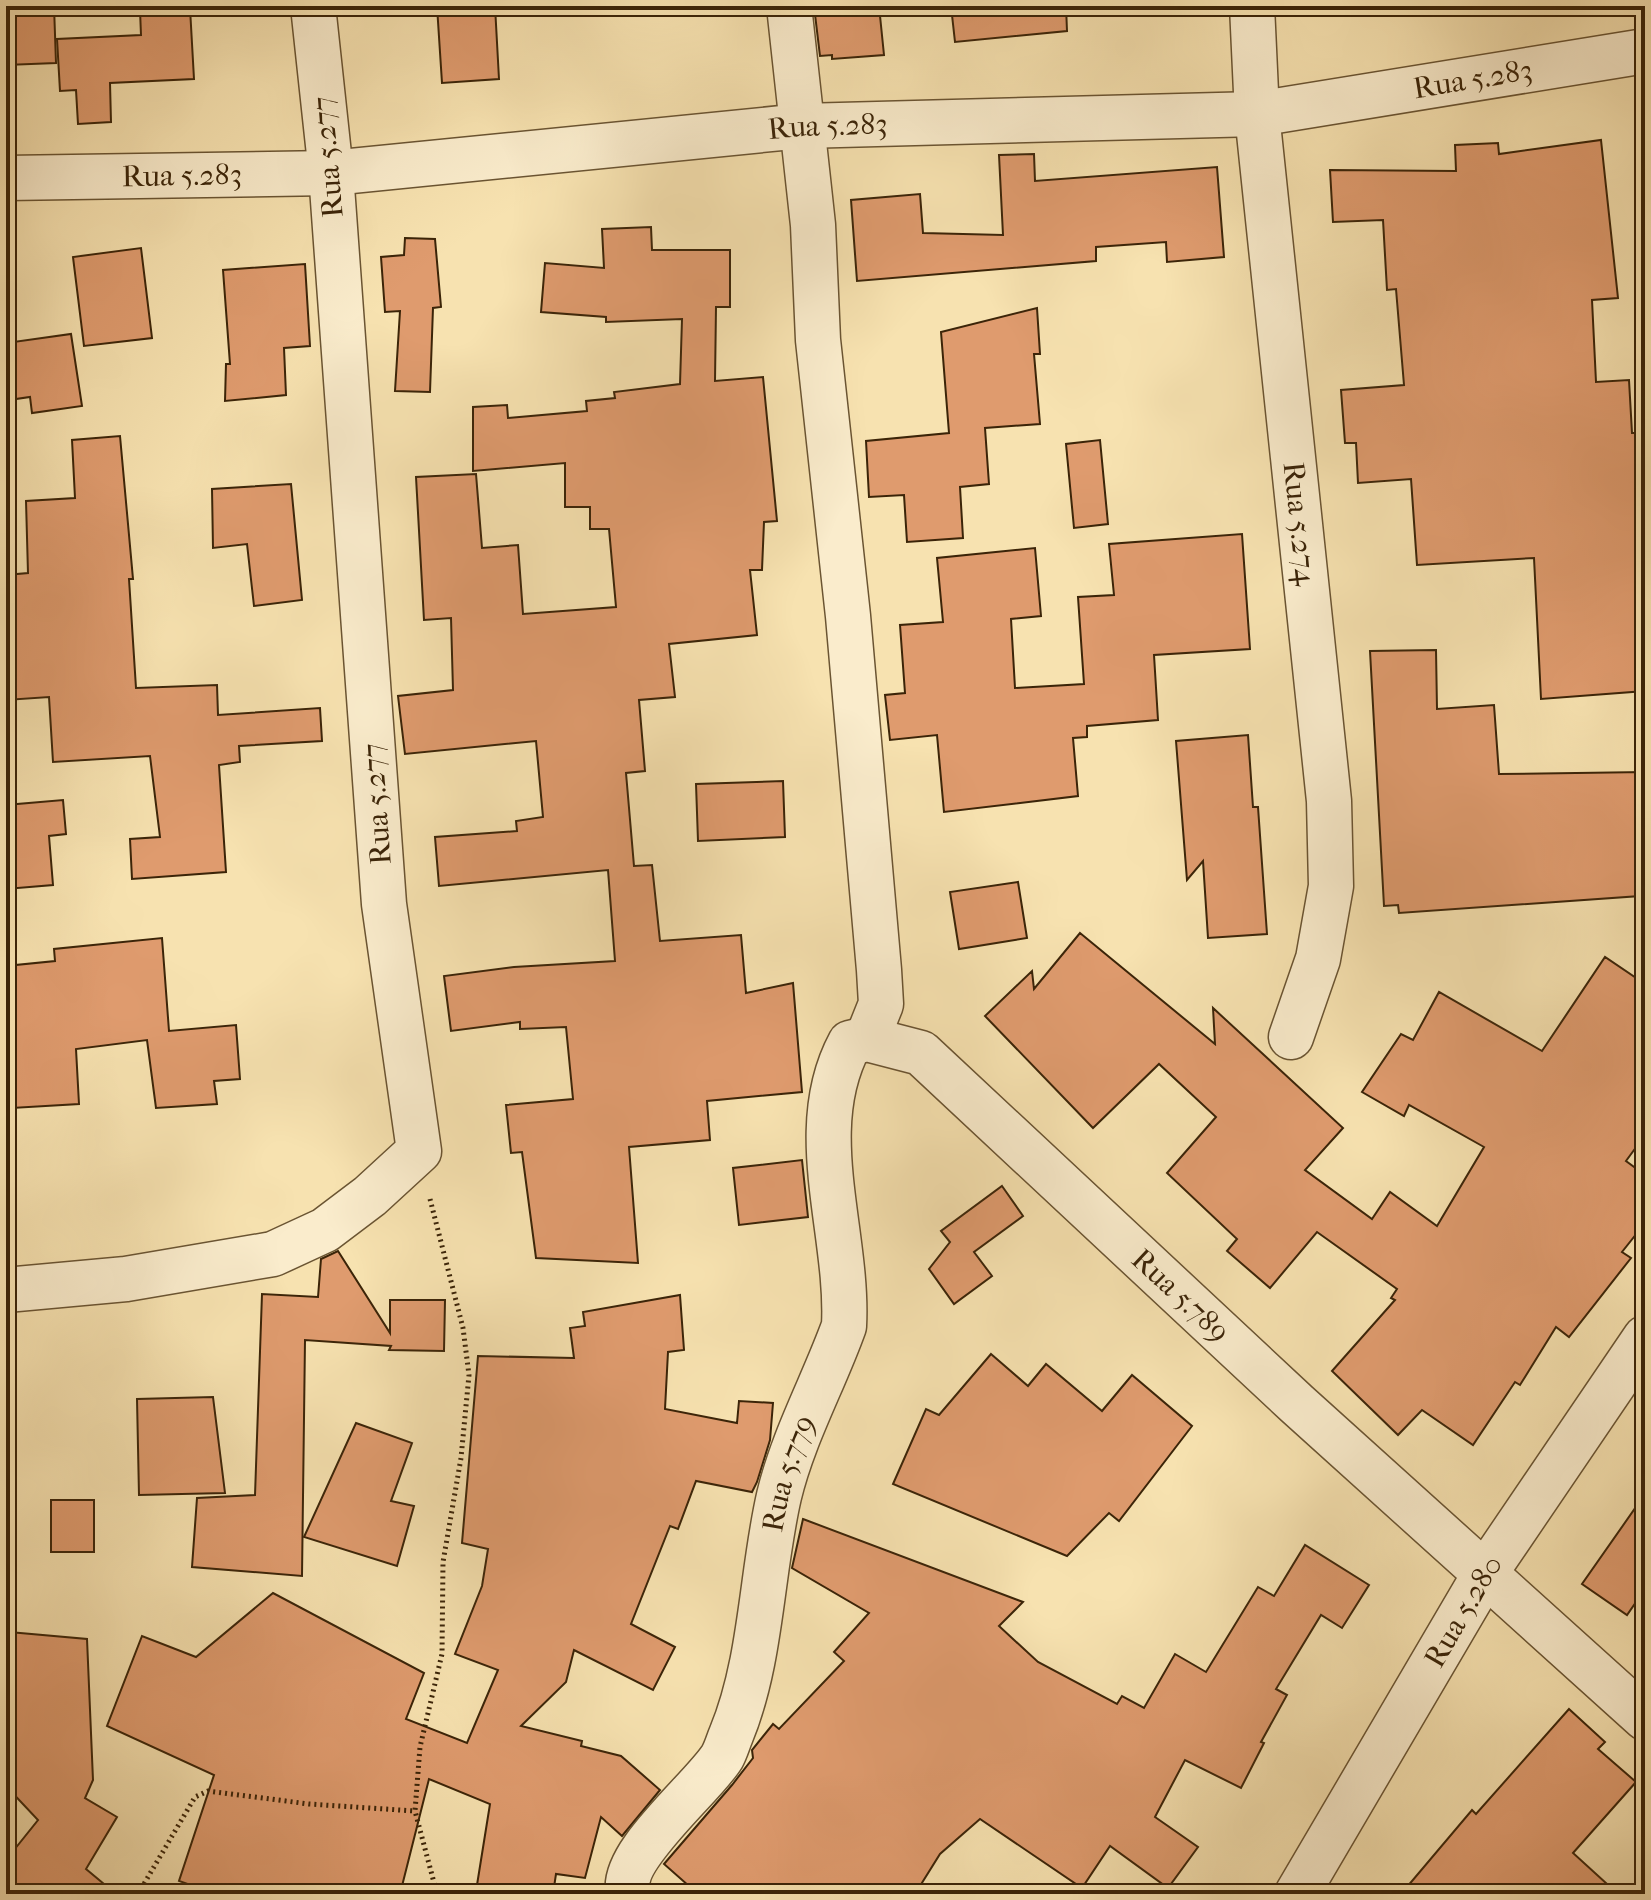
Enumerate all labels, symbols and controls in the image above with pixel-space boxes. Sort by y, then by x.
street label: Rua 5.283 [1411,52,1535,106]
street label: Rua 5.277 [305,95,351,219]
street label: Rua 5.283 [766,106,888,147]
street label: Rua 5.283 [122,157,242,194]
street label: Rua 5.274 [1276,460,1324,588]
street label: Rua 5.277 [355,742,399,866]
street label: Rua 5.789 [1125,1241,1237,1349]
street label: Rua 5.779 [755,1410,823,1535]
street label: Rua 5.280 [1416,1548,1510,1674]

